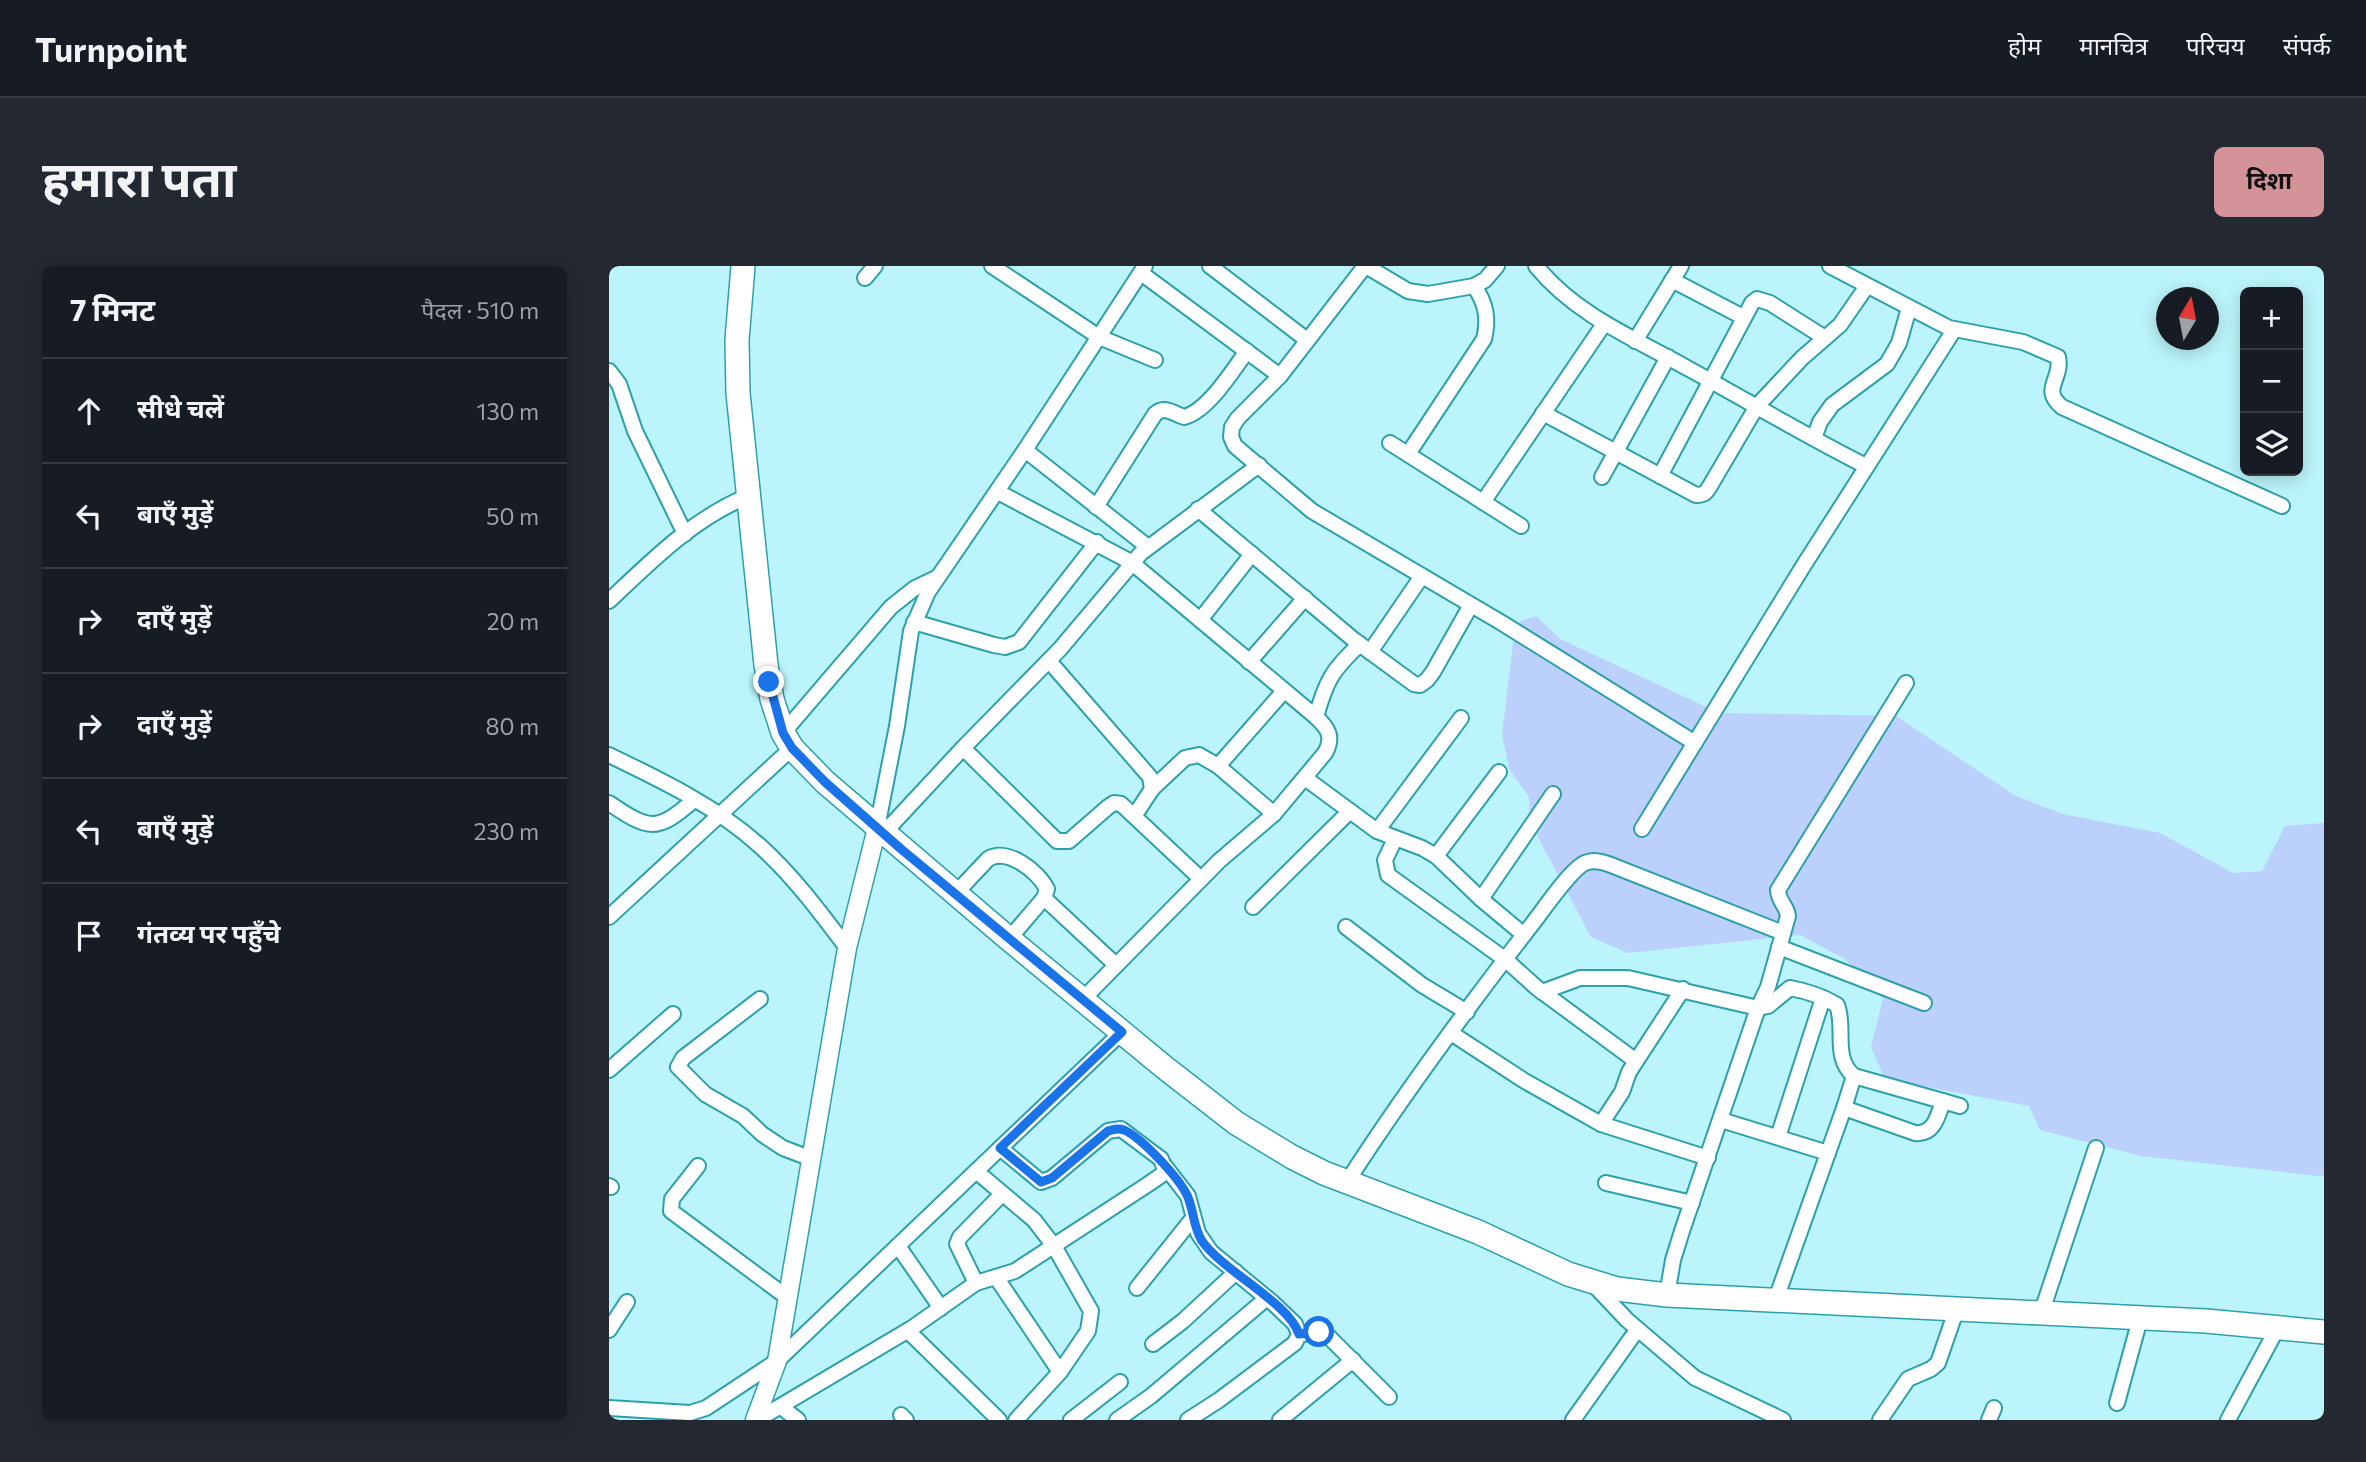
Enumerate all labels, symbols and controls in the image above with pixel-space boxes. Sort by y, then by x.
text: Turnpoint [35,28,187,69]
text: होम [2008,31,2041,60]
text: मानचित्र [2079,31,2148,60]
text: परिचय [2186,31,2245,60]
text: संपर्क [2283,31,2331,60]
text: हमारा पता [42,147,236,207]
button: दिशा [2214,147,2324,217]
north arrow [2156,287,2219,350]
map controls [2240,287,2303,476]
button: + [2240,287,2303,350]
text: 7 मिनट [70,290,155,327]
text: पैदल · 510 m [421,296,539,324]
button: − [2240,350,2303,413]
icon: ahead [70,392,108,430]
text: सीधे चलें [137,392,224,423]
text: 130 m [477,397,539,425]
button: layers [2240,413,2303,476]
icon: left [70,497,108,535]
text: बाएँ मुड़ें [137,497,213,528]
text: 50 m [486,502,539,530]
icon: right [70,602,108,640]
text: दाएँ मुड़ें [137,602,212,633]
text: 20 m [487,607,539,635]
route end [753,666,784,697]
icon: right [70,707,108,745]
text: दाएँ मुड़ें [137,707,212,738]
text: 80 m [486,712,539,740]
icon: left [70,812,108,850]
text: बाएँ मुड़ें [137,812,213,843]
text: 230 m [474,817,539,845]
icon: arrive [70,917,108,955]
text: गंतव्य पर पहुँचे [137,917,281,948]
route start [1303,1316,1334,1347]

